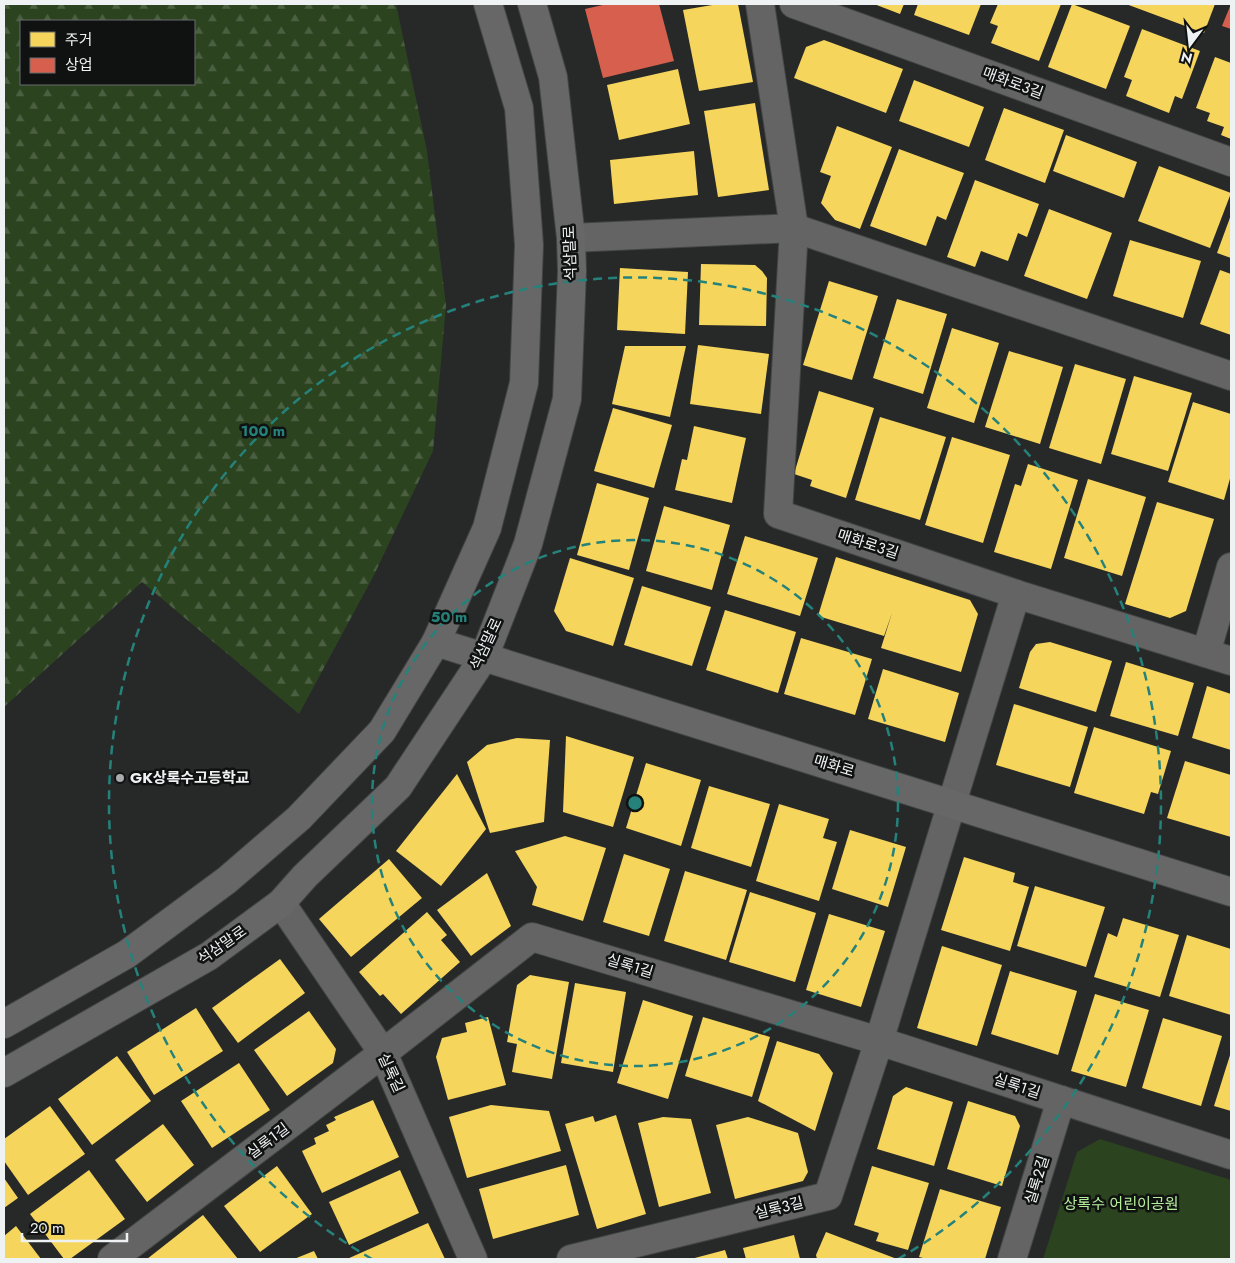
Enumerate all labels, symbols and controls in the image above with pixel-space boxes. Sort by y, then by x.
legend [20,20,195,85]
north arrow [1165,20,1215,70]
text: 주거 [65,29,93,51]
text: N [1179,46,1195,69]
text: 상업 [65,54,93,76]
street label: 매화로3길 [979,62,1047,104]
street label: 석삼말로 [558,225,582,281]
text: 100 m [241,420,285,442]
street label: 매화로3길 [834,524,902,564]
text: 50 m [431,606,467,628]
street label: 석삼말로 [464,614,508,674]
street label: 매화로 [811,749,857,783]
place label: GK상록수고등학교 [130,767,249,789]
marker: GK상록수고등학교 [114,772,126,784]
centre of rings [626,794,644,812]
street label: 석삼말로 [193,920,251,970]
street label: 실록1길 [604,948,656,984]
street label: 실록길 [372,1050,410,1096]
street label: 실록1길 [991,1068,1043,1104]
street label: 실록1길 [242,1118,294,1164]
street label: 실록2길 [1019,1153,1055,1207]
street label: 실록3길 [752,1191,806,1225]
park label: 상록수 어린이공원 [1064,1193,1178,1215]
scale bar [22,1210,128,1242]
text: 20 m [30,1217,64,1239]

